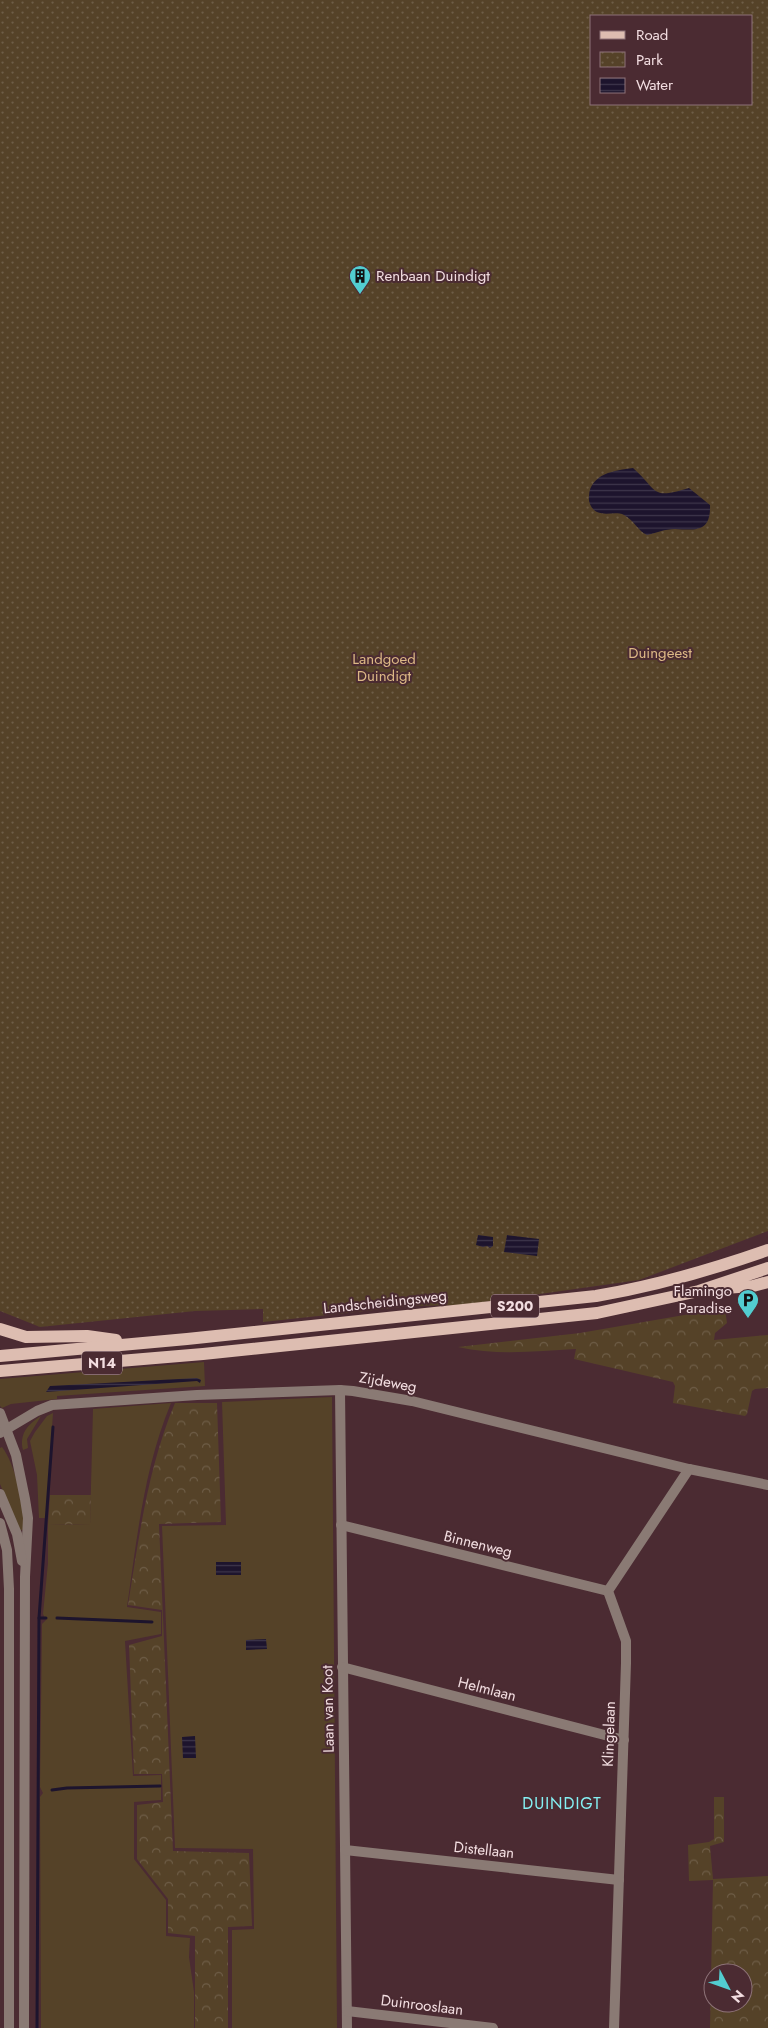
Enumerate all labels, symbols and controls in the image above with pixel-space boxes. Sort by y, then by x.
legend [590,15,753,105]
text: Road [636,24,668,46]
text: Park [636,49,663,71]
text: Water [636,74,674,96]
building icon: Renbaan Duindigt [348,264,372,295]
place label: Renbaan Duindigt [376,265,490,287]
park label: Duingeest [628,642,692,664]
park label: Landgoed Duindigt [352,648,416,687]
place label: Flamingo Paradise [674,1280,732,1319]
street label: Landscheidingsweg [322,1285,448,1319]
parking icon: Flamingo Paradise [736,1288,760,1319]
road number: S200 [491,1294,539,1318]
road number: N14 [82,1352,122,1375]
street label: Zijdeweg [357,1366,419,1398]
street label: Binnenweg [441,1525,515,1563]
street label: Laan van Koot [316,1665,340,1753]
street label: Helmlaan [456,1671,518,1707]
street label: Klingelaan [597,1701,621,1767]
district label: DUINDIGT [522,1792,602,1815]
street label: Distellaan [453,1836,515,1864]
north arrow [703,1963,753,2013]
text: N [727,1986,749,2007]
street label: Duinrooslaan [379,1989,465,2021]

